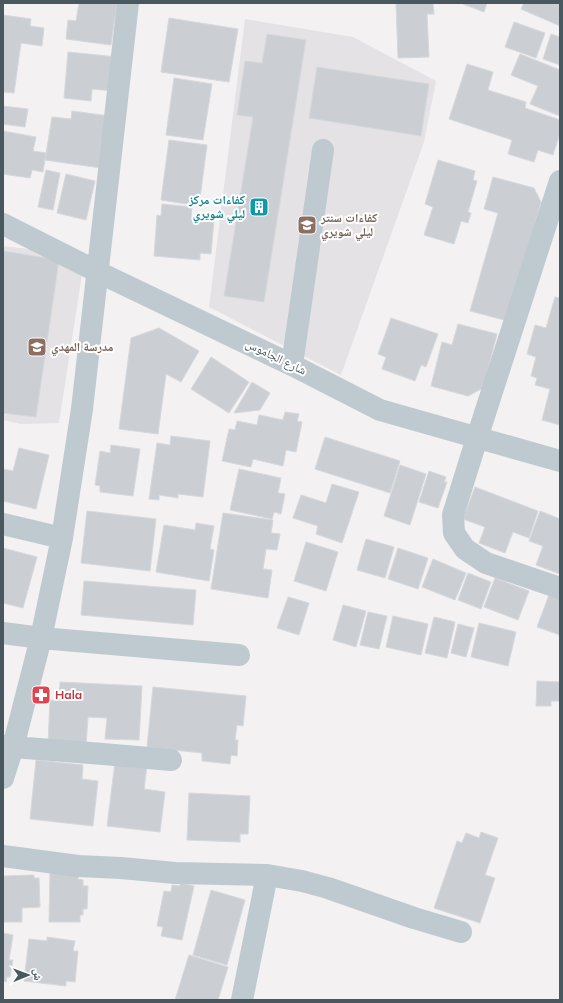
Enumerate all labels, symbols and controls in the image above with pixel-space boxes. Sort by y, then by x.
place label: كفاءات مركز ليلي شويري [188,192,246,224]
building icon: كفاءات مركز ليلي شويري [248,196,270,218]
place label: كفاءات سنتر ليلي شويري [320,210,378,242]
school or university icon: كفاءات سنتر ليلي شويري [296,214,318,236]
street label: شارع الجاموس [243,335,309,379]
school or university icon: مدرسة المهدي [26,336,48,358]
place label: مدرسة المهدي [51,339,114,357]
pharmacy icon: Hala [30,684,52,706]
place label: Hala [55,687,82,702]
north arrow [8,955,48,995]
text: ش [30,969,45,981]

